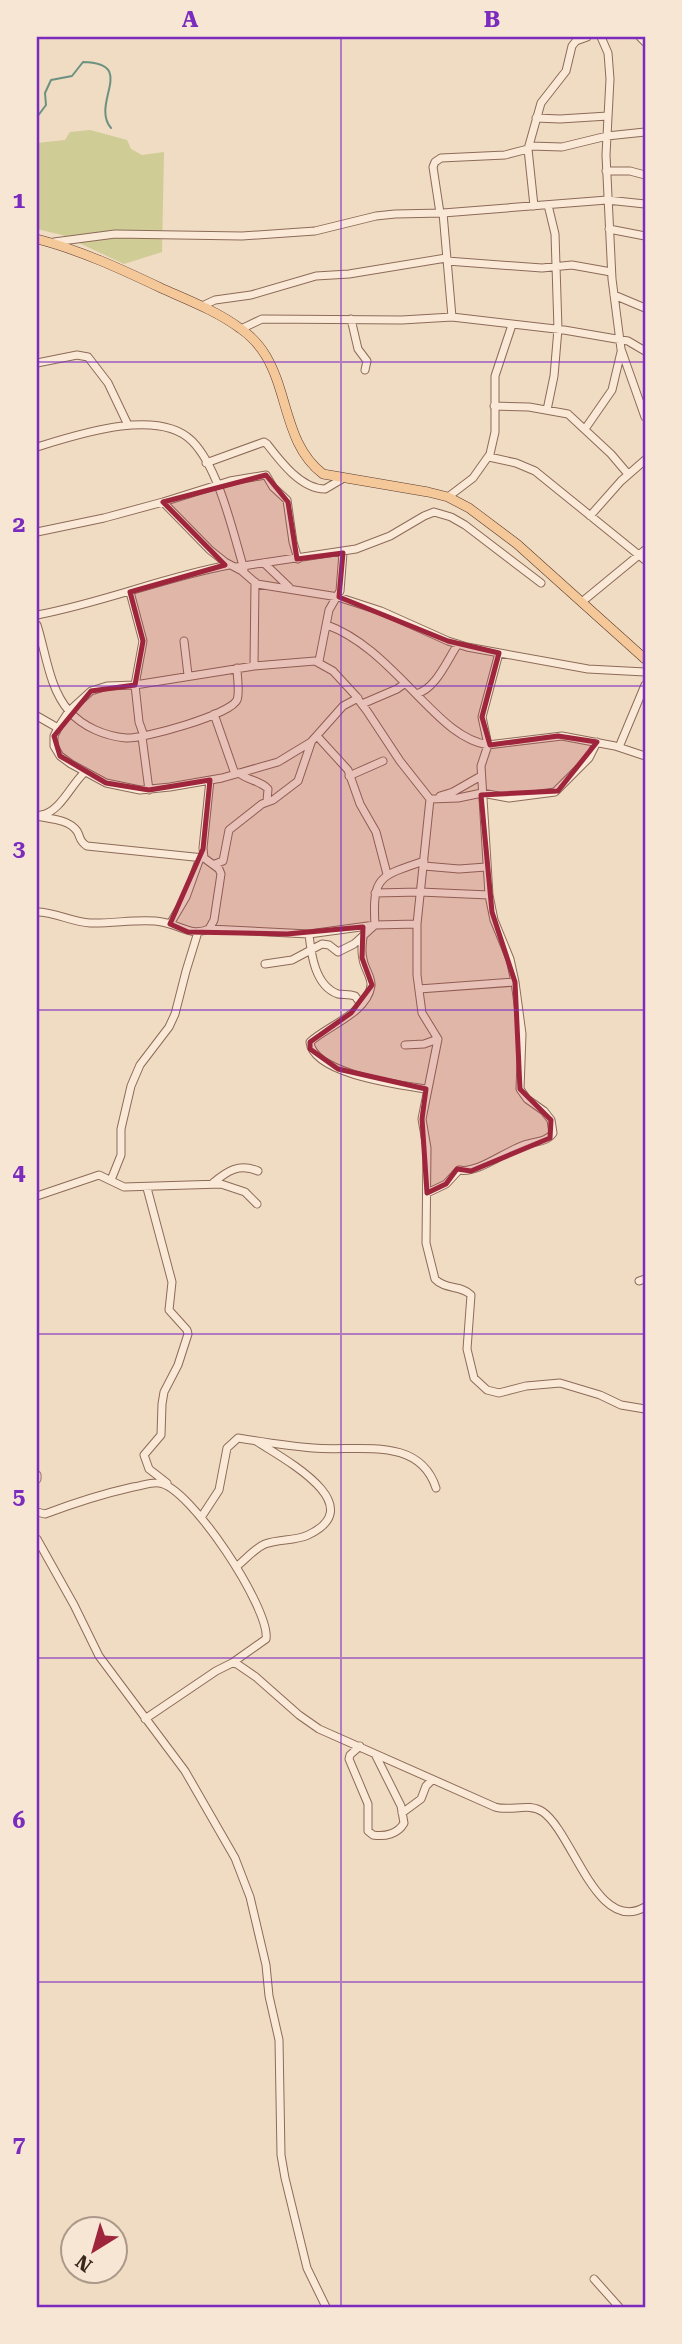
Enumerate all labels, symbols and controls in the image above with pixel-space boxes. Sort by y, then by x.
text: A [182,6,199,33]
text: B [484,6,500,33]
text: 1 [13,187,26,214]
text: 2 [13,511,25,538]
text: 3 [13,835,26,862]
text: 4 [13,1159,26,1186]
text: 5 [13,1483,26,1510]
text: 6 [13,1807,26,1834]
text: 7 [13,2131,26,2158]
north arrow [60,2214,130,2284]
text: N [71,2249,97,2277]

